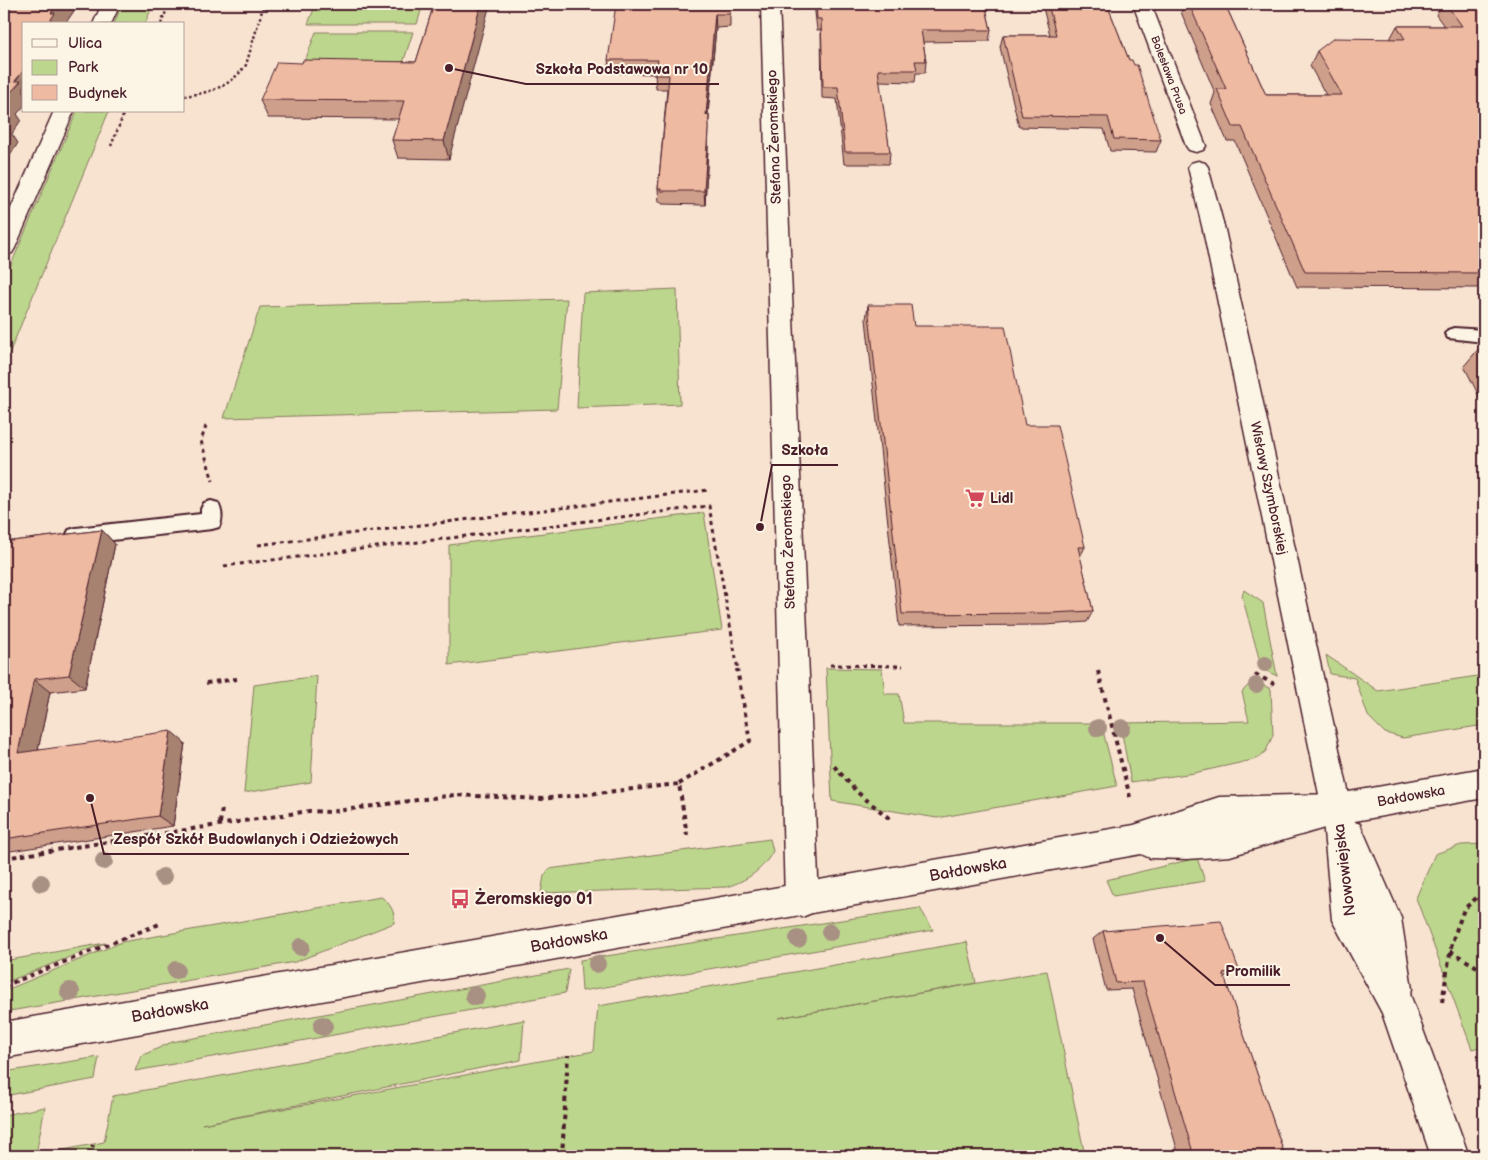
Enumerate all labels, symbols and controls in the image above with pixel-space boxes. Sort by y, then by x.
legend [22,22,185,112]
text: Ulica [68,34,102,53]
street label: Bolesława Prusa [1148,34,1190,116]
callout: Szkoła Podstawowa nr 10 [526,54,719,84]
text: Park [68,58,99,77]
text: Szkoła Podstawowa nr 10 [536,60,708,79]
street label: Stefana Żeromskiego [762,69,785,205]
text: Budynek [68,84,127,103]
street label: Wisławy Szymborskiej [1247,420,1291,556]
callout: Szkoła [772,435,838,465]
text: Szkoła [782,441,828,460]
street label: Stefana Żeromskiego [776,474,799,610]
supermarket icon: Lidl [964,487,986,509]
place label: Lidl [990,490,1013,507]
street label: Bałdowska [1376,782,1446,810]
street label: Nowowiejska [1330,823,1360,917]
callout: Zespół Szkół Budowlanych i Odzieżowych [104,824,409,854]
text: Zespół Szkół Budowlanych i Odzieżowych [113,830,399,849]
street label: Bałdowska [928,854,1008,886]
place label: Żeromskiego 01 [475,887,593,909]
bus stop icon: Żeromskiego 01 [449,888,471,910]
street label: Bałdowska [529,925,609,957]
callout: Promilik [1215,955,1290,985]
text: Promilik [1225,962,1281,981]
street label: Bałdowska [130,995,210,1027]

